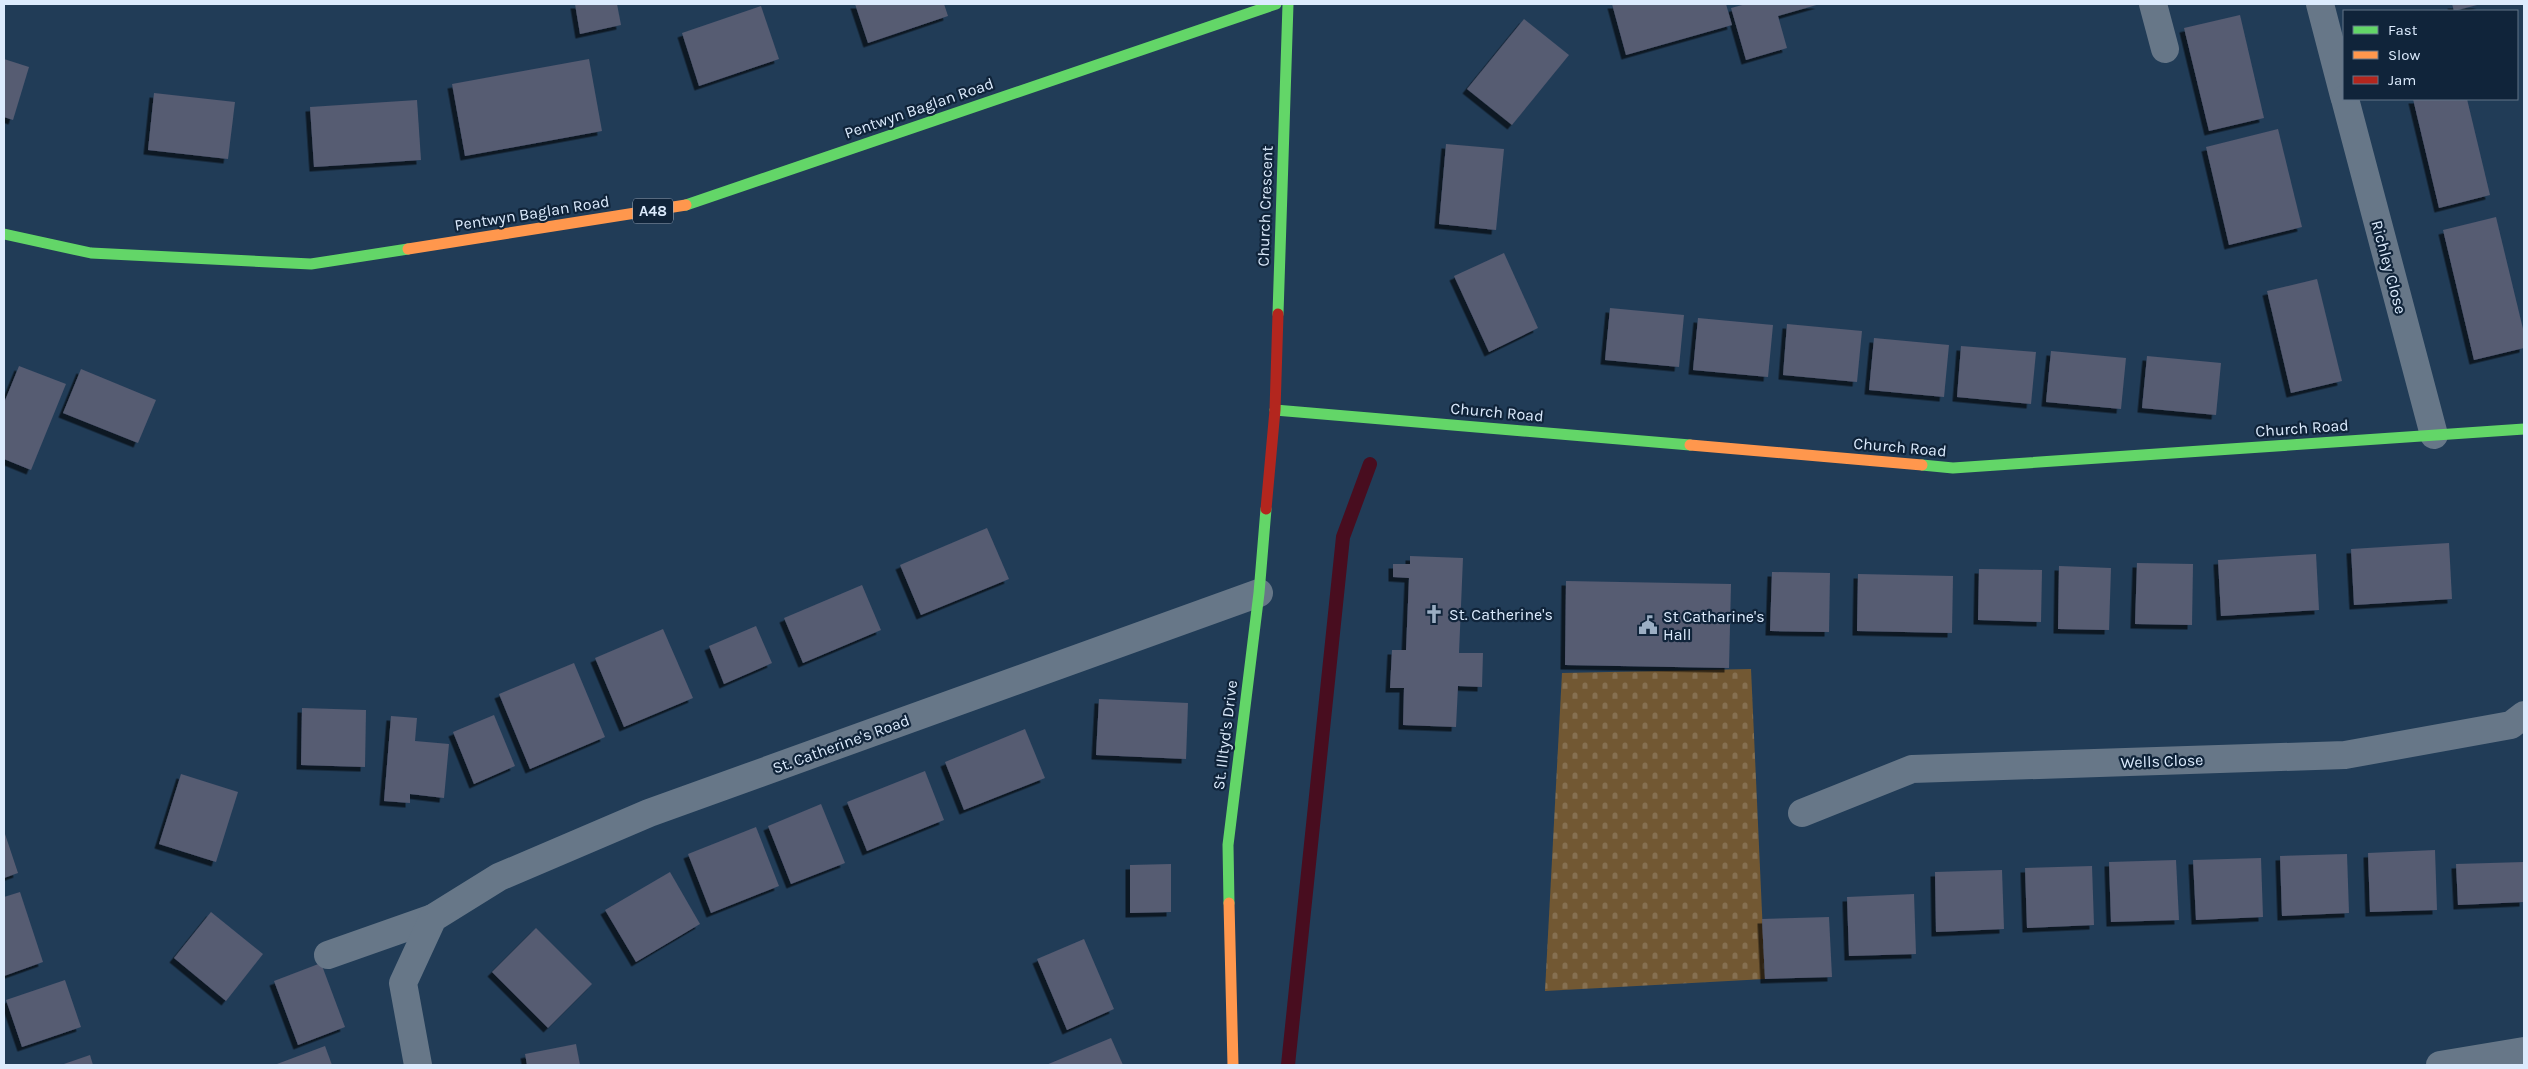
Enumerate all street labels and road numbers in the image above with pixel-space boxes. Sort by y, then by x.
street label: Pentwyn Baglan Road [842,74,996,142]
street label: Church Crescent [1253,145,1277,267]
street label: Pentwyn Baglan Road [453,191,611,235]
road number: A48 [633,198,673,224]
street label: Richley Close [2367,218,2411,316]
street label: Church Road [1450,398,1544,426]
street label: Church Road [2255,415,2349,441]
street label: Church Road [1853,433,1947,461]
street label: St. Illtyd's Drive [1209,679,1241,791]
street label: St. Catherine's Road [770,710,912,778]
street label: Wells Close [2120,750,2204,772]

